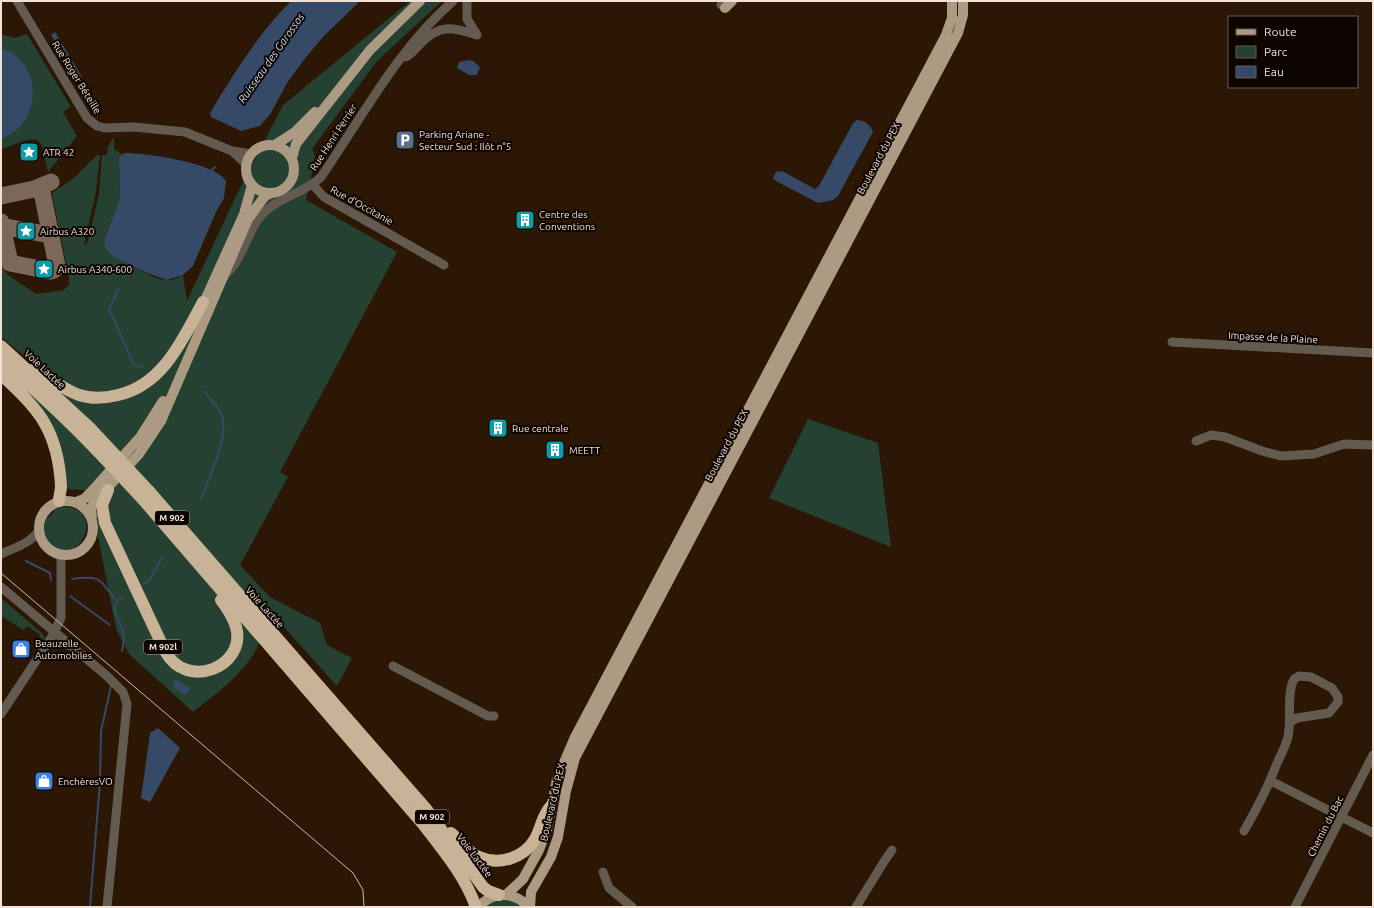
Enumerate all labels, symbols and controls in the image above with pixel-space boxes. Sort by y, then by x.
water label: Ruisseau des Garossos [236,11,307,105]
legend [1228,16,1358,88]
text: Route [1264,25,1297,38]
street label: Rue Roger Béteille [50,39,103,116]
text: Parc [1264,45,1288,58]
text: Eau [1264,65,1284,78]
street label: Rue Henri Perrier [308,102,359,173]
street label: Boulevard du PEX [855,121,902,196]
parking icon: Parking Ariane - Secteur Sud : Ilôt n°5 [394,129,416,151]
place label: Parking Ariane - Secteur Sud : Ilôt n°5 [419,129,511,152]
place icon: ATR 42 [18,141,40,163]
place label: ATR 42 [43,147,74,158]
street label: Rue d'Occitanie [328,184,395,227]
building icon: Centre des Conventions [514,209,536,231]
place label: Centre des Conventions [539,209,595,232]
place icon: Airbus A320 [15,220,37,242]
place label: Airbus A320 [40,226,95,237]
place icon: Airbus A340-600 [33,258,55,280]
place label: Airbus A340-600 [58,264,132,275]
street label: Impasse de la Plaine [1228,330,1318,345]
street label: Voie Lactée [22,348,67,391]
street label: Boulevard du PEX [703,408,750,483]
building icon: Rue centrale [487,417,509,439]
place label: Rue centrale [512,423,569,434]
building icon: MEETT [544,439,566,461]
place label: MEETT [569,445,601,456]
road number: M 902 [155,511,189,525]
street label: Voie Lactée [243,584,286,630]
shop icon: Beauzelle Automobiles [10,638,32,660]
place label: Beauzelle Automobiles [35,638,92,661]
road number: M 902l [144,640,182,654]
street label: Boulevard du PEX [538,762,567,842]
shop icon: EnchèresVO [33,770,55,792]
place label: EnchèresVO [58,776,113,787]
street label: Chemin du Bac [1305,794,1346,858]
road number: M 902 [415,810,449,824]
street label: Voie Lactée [455,831,495,879]

